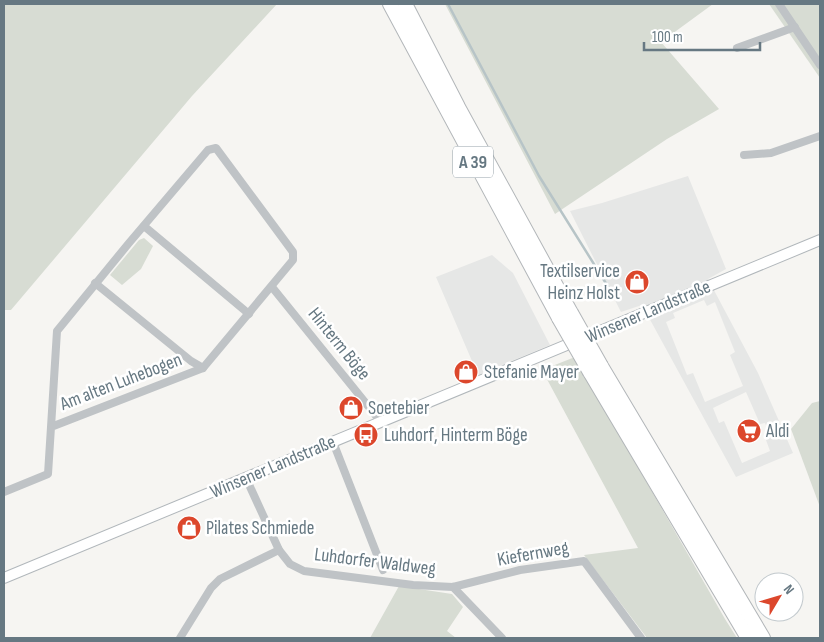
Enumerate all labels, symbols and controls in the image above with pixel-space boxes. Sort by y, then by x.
scale bar [644,20,760,52]
text: 100 m [652,28,683,47]
road number: A 39 [453,146,493,178]
place label: Textilservice Heinz Holst [540,260,620,305]
shop icon: Textilservice Heinz Holst [624,269,650,295]
street label: Winsener Landstraße [582,275,714,349]
street label: Hinterm Böge [303,303,375,385]
street label: Am alten Luhebogen [56,348,185,416]
shop icon: Stefanie Mayer [453,359,479,385]
place label: Stefanie Mayer [484,361,580,384]
shop icon: Soetebier [338,395,364,421]
place label: Soetebier [368,397,430,420]
supermarket icon: Aldi [736,418,762,444]
place label: Aldi [765,420,789,443]
bus stop icon: Luhdorf, Hinterm Böge [353,422,379,448]
place label: Luhdorf, Hinterm Böge [384,424,528,447]
street label: Winsener Landstraße [207,430,339,504]
shop icon: Pilates Schmiede [176,515,202,541]
place label: Pilates Schmiede [206,517,314,540]
street label: Kiefernweg [496,536,571,572]
street label: Luhdorfer Waldweg [313,543,437,581]
north arrow [754,572,804,622]
text: N [780,581,798,597]

